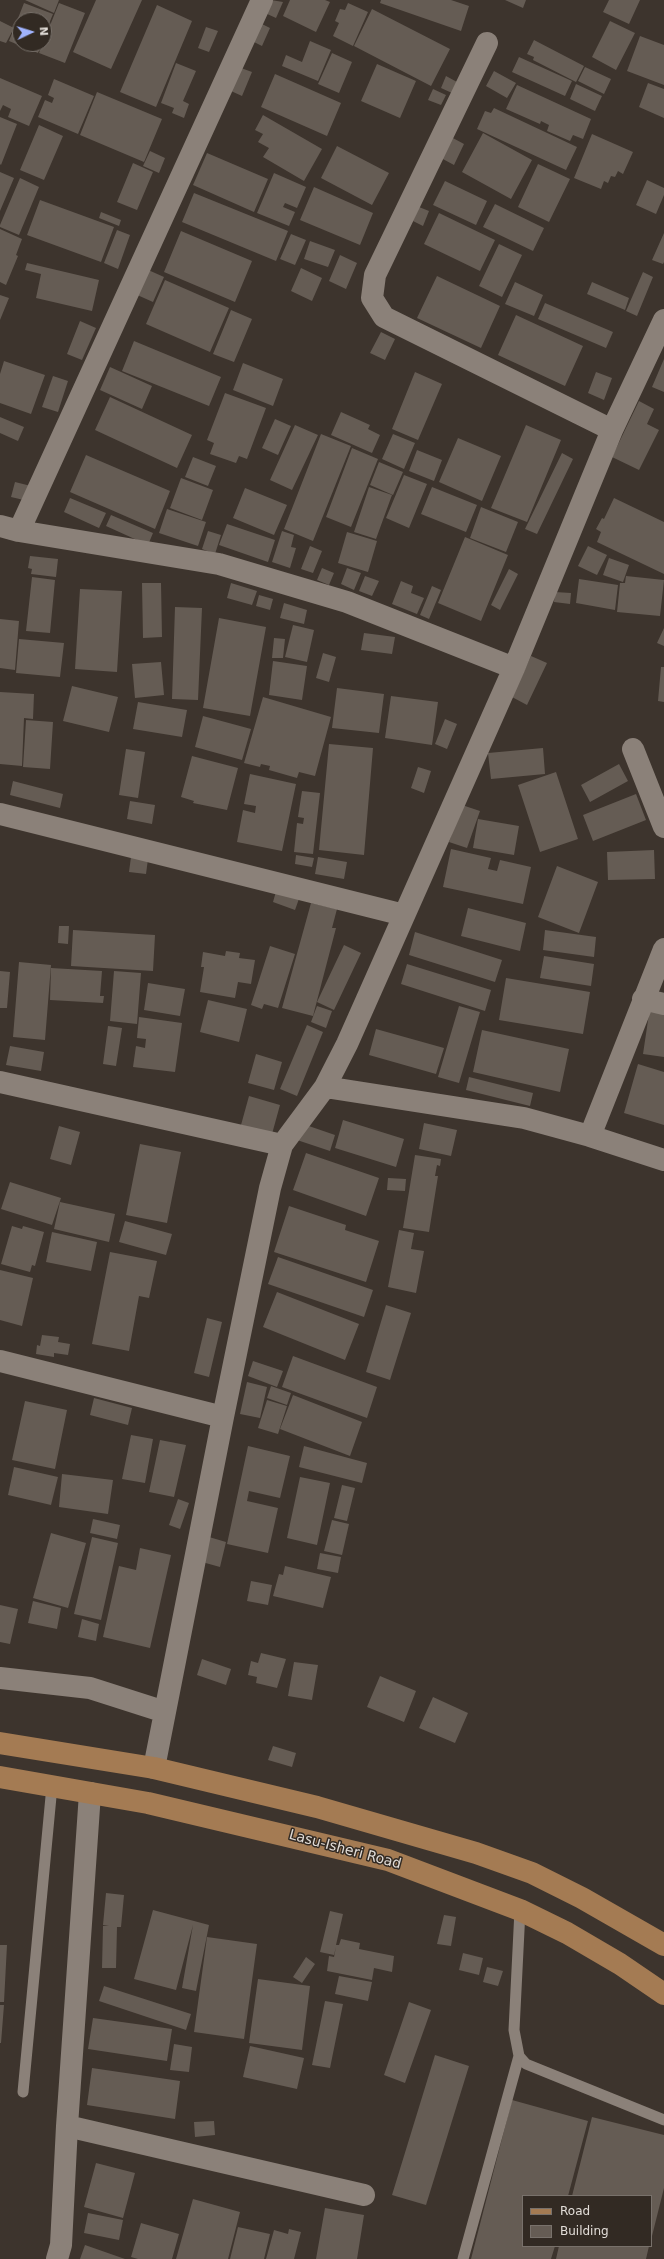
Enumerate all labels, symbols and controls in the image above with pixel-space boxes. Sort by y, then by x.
north arrow [12,12,52,52]
text: N [37,26,50,36]
street label: Lasu-Isheri Road [287,1827,403,1873]
legend [522,2195,652,2247]
text: Road [560,2204,590,2218]
text: Building [560,2224,609,2238]

